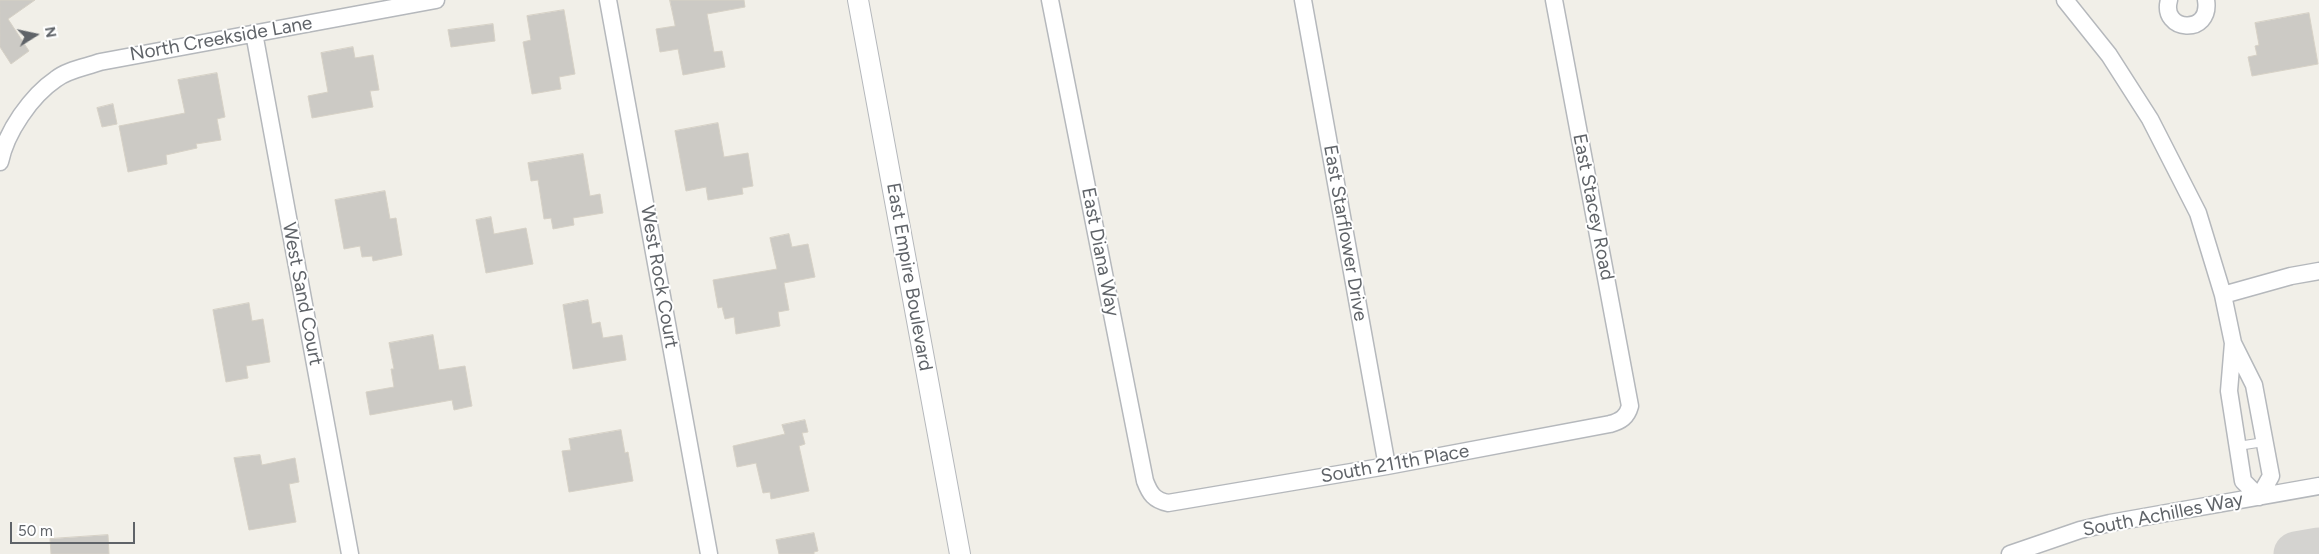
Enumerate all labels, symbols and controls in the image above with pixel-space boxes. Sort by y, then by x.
north arrow [10,10,60,60]
street label: North Creekside Lane [128,12,314,66]
text: N [41,25,60,39]
street label: East Stacey Road [1568,132,1618,282]
street label: East Starflower Drive [1318,143,1372,323]
street label: East Empire Boulevard [881,181,937,373]
street label: East Diana Way [1076,186,1124,318]
street label: West Rock Court [635,204,683,350]
street label: West Sand Court [277,221,327,367]
street label: South 211th Place [1319,440,1471,488]
street label: South Achilles Way [2081,488,2245,542]
scale bar [12,512,138,544]
text: 50 m [18,522,53,540]

